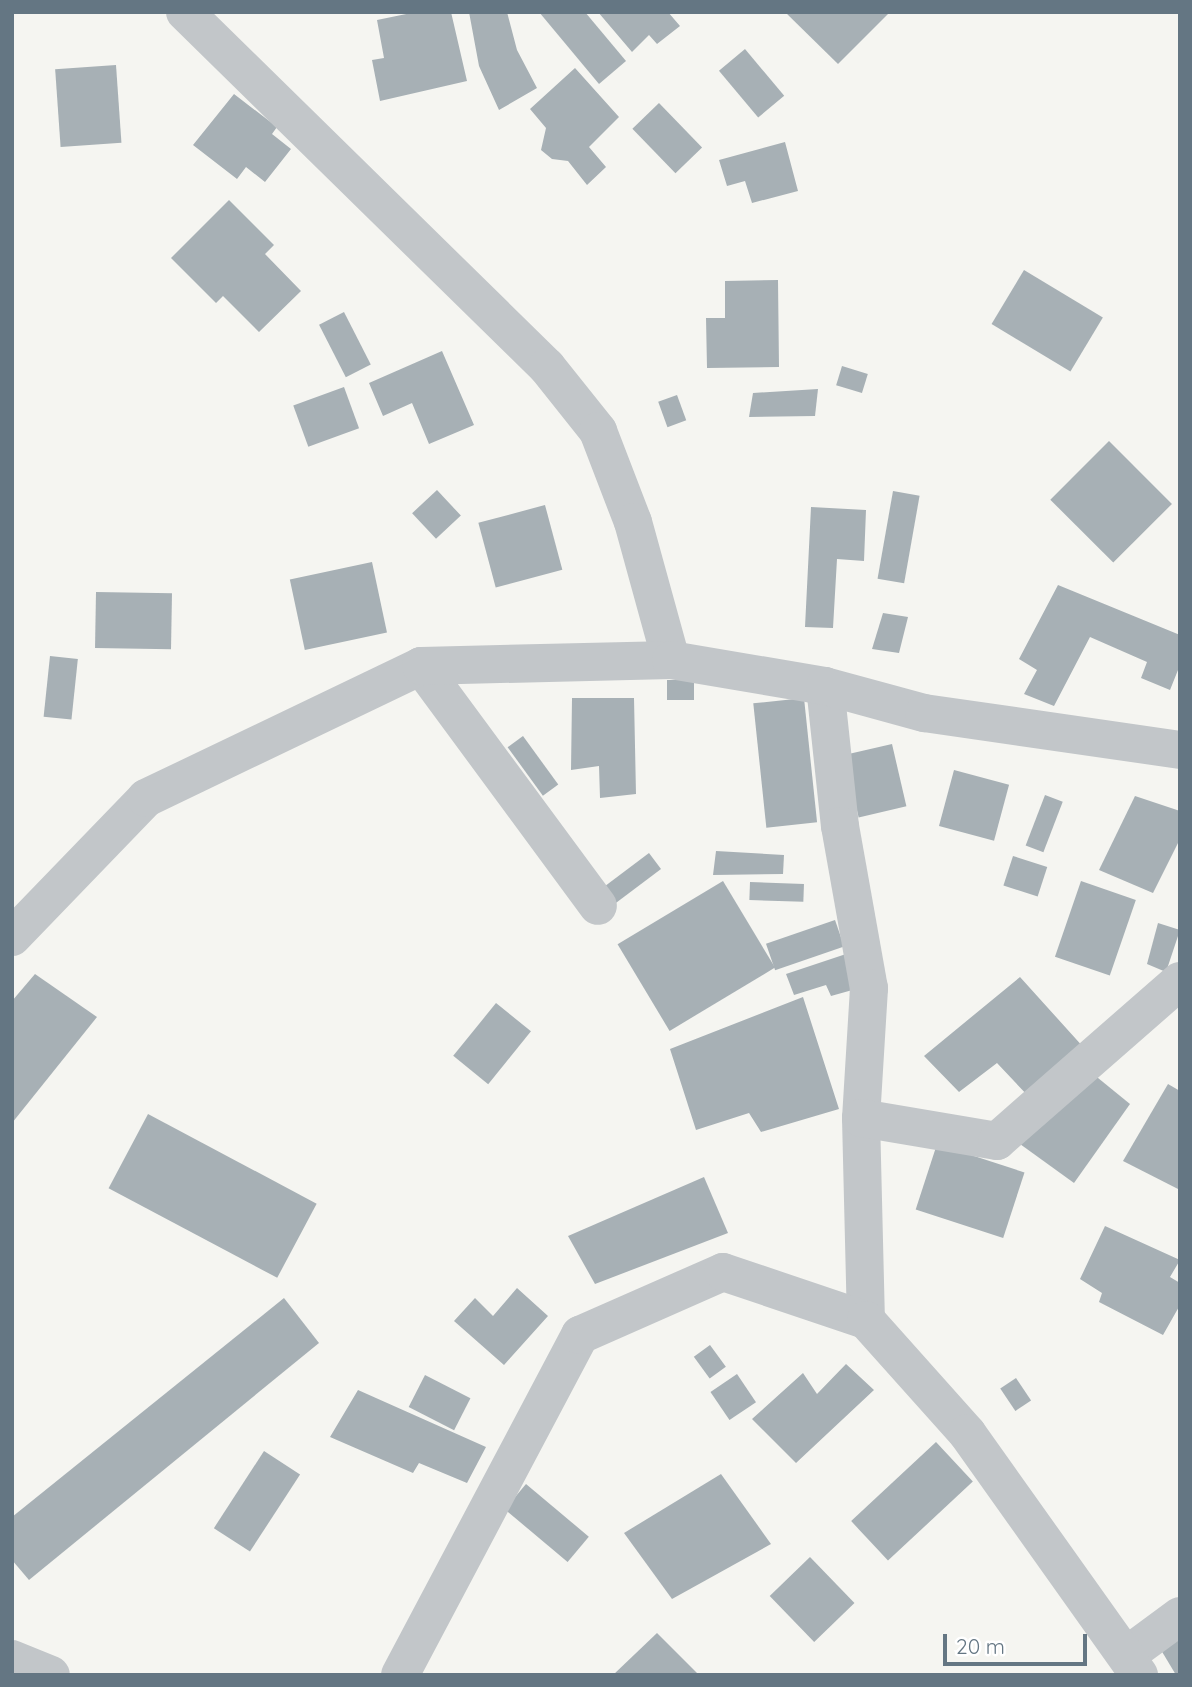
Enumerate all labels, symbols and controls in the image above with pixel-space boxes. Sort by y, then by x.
scale bar [947,1620,1090,1664]
text: 20 m [956,1633,1005,1659]

